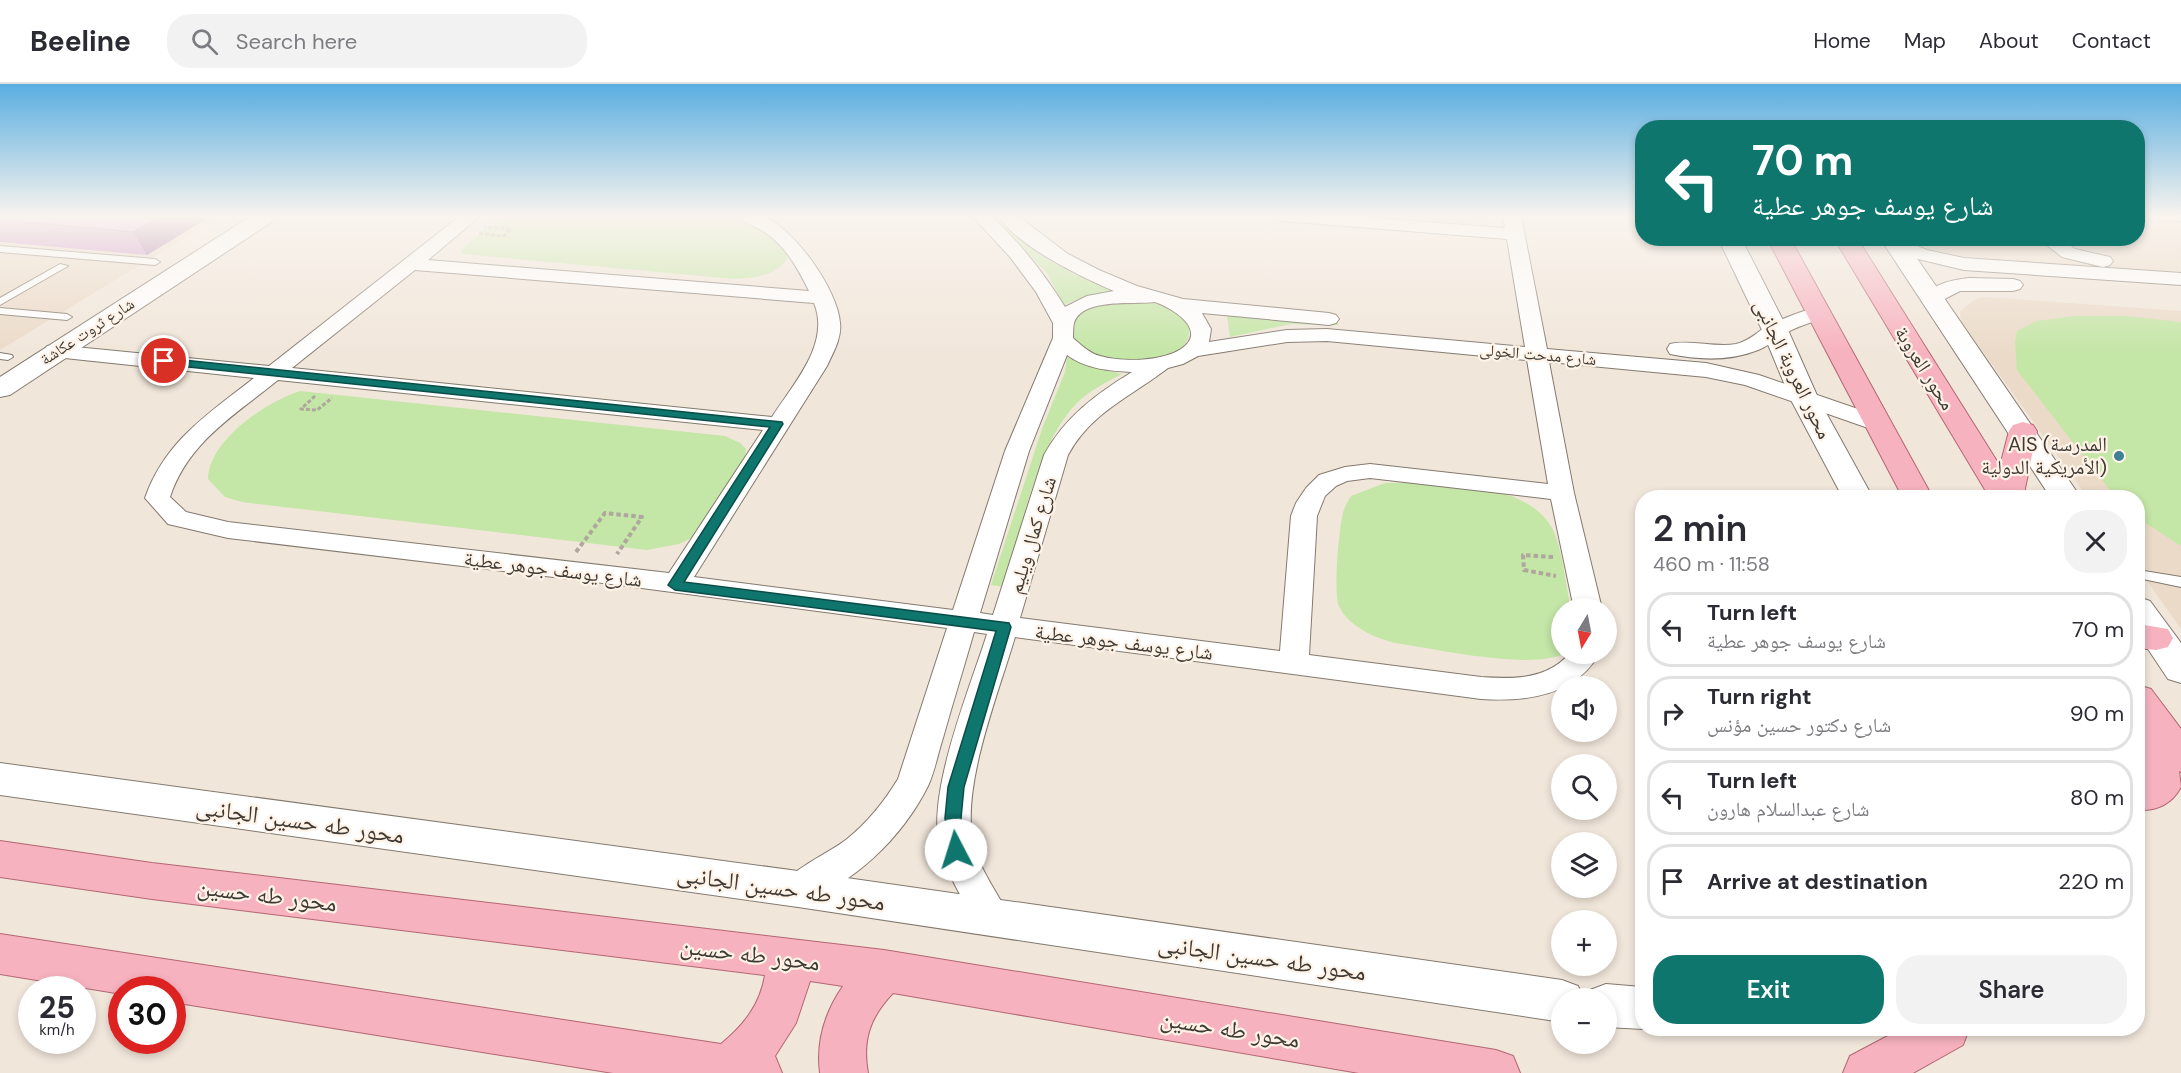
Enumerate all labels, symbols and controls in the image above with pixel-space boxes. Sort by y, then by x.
search box [167,14,587,68]
text: Beeline [30,23,131,60]
icon: search [188,25,221,58]
text: Search here [236,27,357,56]
text: Home [1813,27,1871,55]
text: Map [1904,27,1946,55]
text: About [1979,27,2039,55]
text: Contact [2072,27,2151,55]
text: 70 m [1752,133,1853,188]
icon: left [1653,144,1731,222]
text: شارع يوسف جوهر عطية [1752,188,1994,223]
street label: شارع ثروت عكاشة [36,293,138,370]
street label: محور العروبة الجانبى [1748,295,1838,443]
street label: محور العروبة [1889,321,1961,415]
pin [138,335,189,386]
street label: شارع مدحت الخولى [1479,339,1597,370]
icon: arrive [147,344,180,377]
place label: AIS (المدرسة الأمريكية الدولية) [1981,431,2107,480]
marker: AIS (المدرسة الأمريكية الدولية) [2112,449,2126,463]
street label: شارع كمال ويليم [1002,473,1063,597]
text: 2 min [1653,505,1747,552]
button: close [2064,510,2127,573]
street label: شارع يوسف جوهر عطية [463,545,643,593]
text: 460 m · 11:58 [1653,551,1770,577]
north arrow [1551,598,1617,664]
map controls [1551,598,1617,1054]
text: Turn left [1707,598,1797,627]
icon: left [1656,613,1689,646]
text: 70 m [2072,615,2124,644]
street label: شارع يوسف جوهر عطية [1034,618,1214,666]
text: شارع يوسف جوهر عطية [1707,628,1886,654]
button: sound [1551,676,1617,742]
text: Turn right [1707,682,1812,711]
icon: right [1656,697,1689,730]
text: 90 m [2070,699,2124,728]
text: شارع دكتور حسين مؤنس [1707,712,1891,738]
button: search [1551,754,1617,820]
text: Turn left [1707,766,1797,795]
icon: left [1656,781,1689,814]
text: 80 m [2070,783,2124,812]
street label: محور طه حسين الجانبى [194,791,406,850]
text: شارع عبدالسلام هارون [1707,796,1869,822]
position arrow [924,818,988,882]
button: layers [1551,832,1617,898]
street label: محور طه حسين الجانبى [675,858,887,917]
icon: arrive [1656,865,1689,898]
text: Arrive at destination [1707,867,1928,896]
text: 220 m [2058,867,2124,896]
street label: محور طه حسين [195,871,339,918]
button: + [1551,910,1617,976]
street label: محور طه حسين الجانبى [1156,928,1368,987]
street label: محور طه حسين [678,930,822,977]
button: Exit [1653,955,1884,1024]
button: Share [1896,955,2127,1024]
speed limit sign: 30 [108,976,186,1054]
text: 25 [39,988,75,1027]
button: − [1551,988,1617,1054]
street label: محور طه حسين [1158,1002,1302,1055]
text: km/h [39,1020,75,1040]

